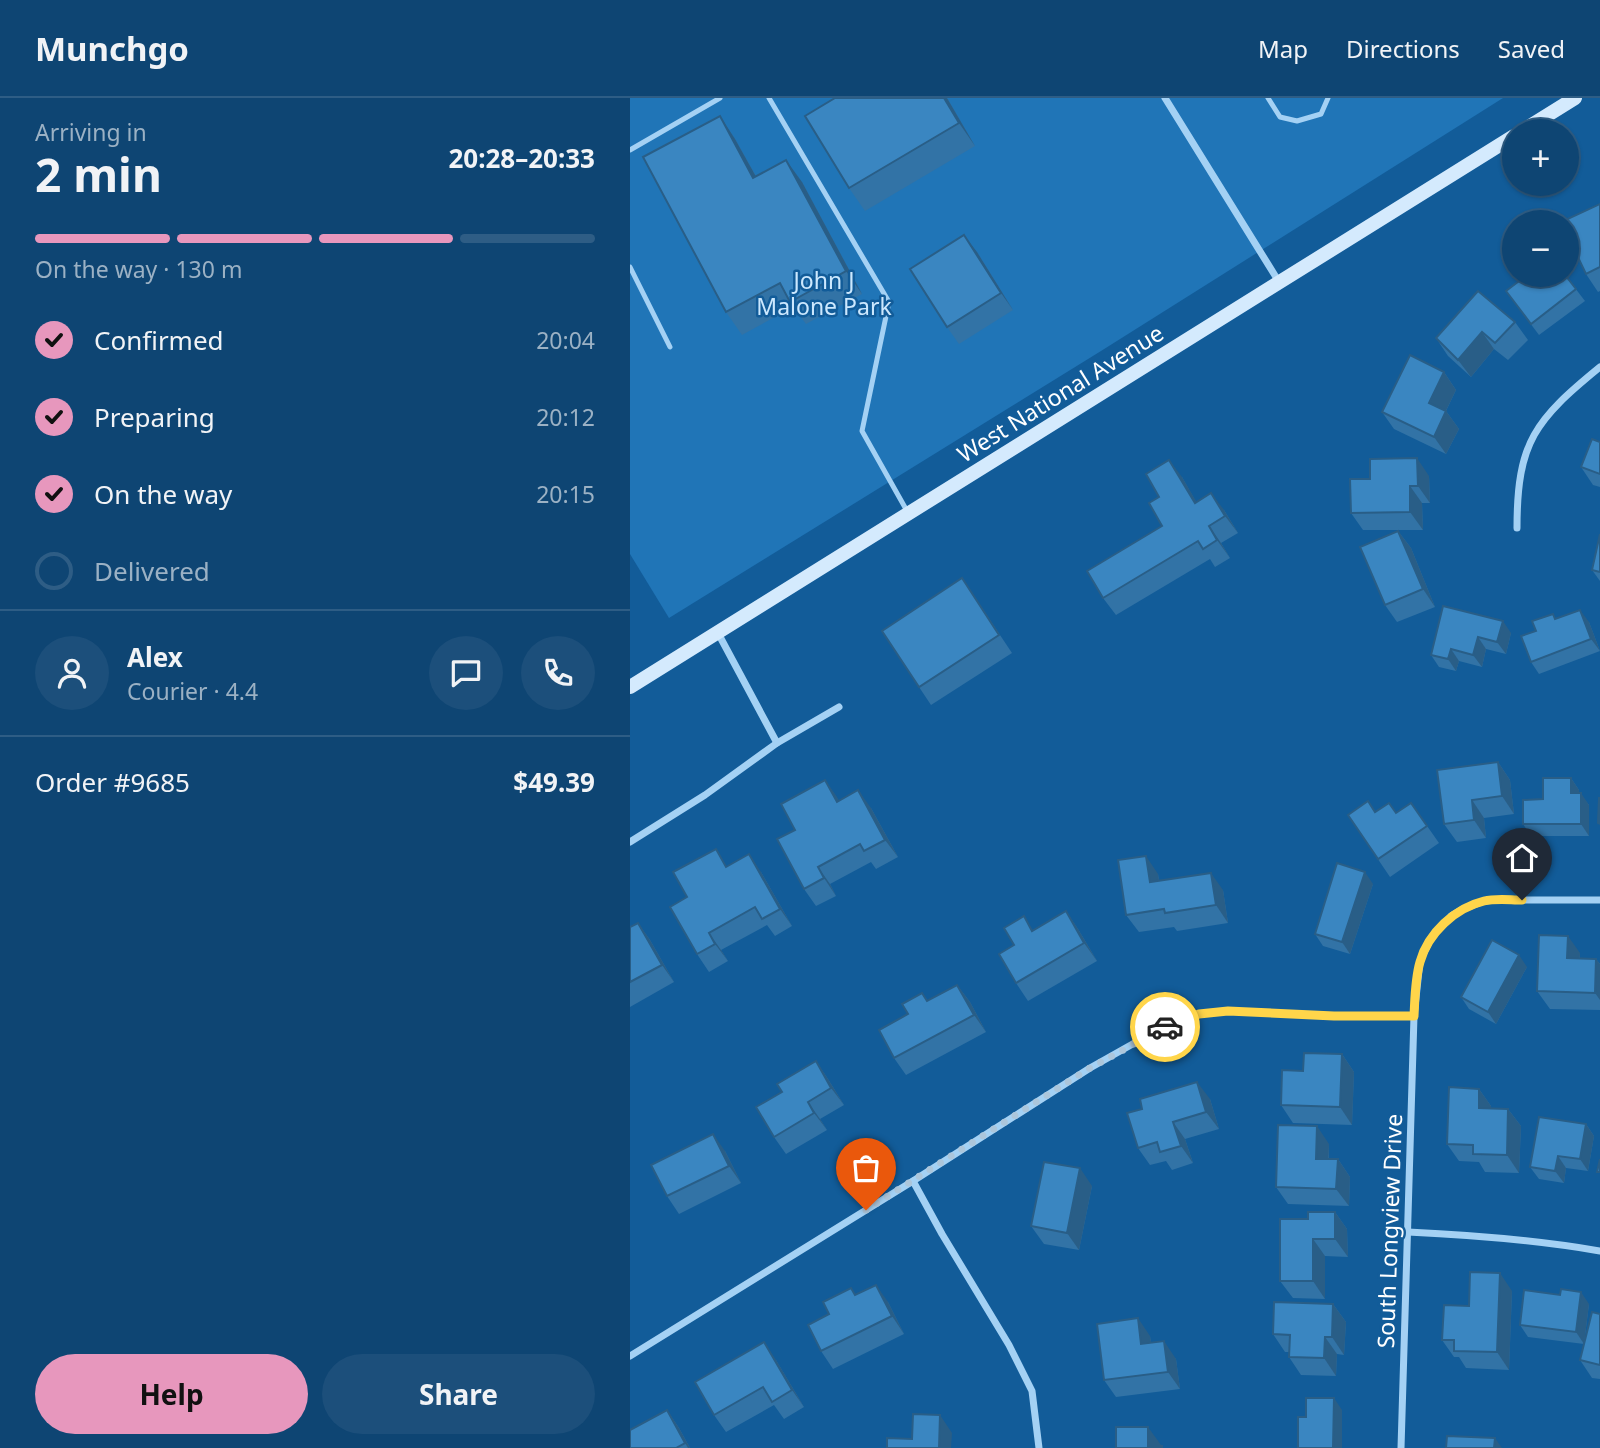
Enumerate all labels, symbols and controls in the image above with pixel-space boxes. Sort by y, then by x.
text: Munchgo [35,26,189,71]
text: Map [1258,32,1308,65]
text: Directions [1346,32,1460,65]
text: Saved [1498,32,1565,65]
text: Arriving in [35,116,147,148]
map controls [1502,119,1579,287]
button: + [1502,119,1579,196]
text: 20:28–20:33 [448,140,595,176]
text: 2 min [35,143,162,205]
button: − [1502,210,1579,287]
text: On the way · 130 m [35,253,242,285]
park label: John J Malone Park [756,264,892,322]
street label: West National Avenue [951,316,1169,470]
icon: check [35,321,73,359]
text: Confirmed [94,322,224,358]
text: 20:04 [536,324,595,356]
icon: check [35,398,73,436]
text: Preparing [94,399,215,435]
text: 20:12 [536,401,595,433]
icon: check [35,475,73,513]
text: On the way [94,476,232,512]
text: 20:15 [536,478,595,510]
text: Delivered [94,553,210,589]
button: person [35,636,109,710]
button: chat [429,636,503,710]
button: phone [521,636,595,710]
text: Alex [127,639,183,675]
text: Courier · 4.4 [127,675,258,707]
text: Order #9685 [35,764,190,800]
text: $49.39 [513,764,595,800]
pin [1492,828,1552,900]
icon: home [1503,839,1541,877]
courier [1130,992,1200,1062]
icon: car [1146,1008,1184,1046]
street label: South Longview Drive [1369,1113,1409,1349]
pin [836,1138,896,1210]
icon: bag [847,1149,885,1187]
button: Help [35,1354,308,1434]
button: Share [322,1354,595,1434]

